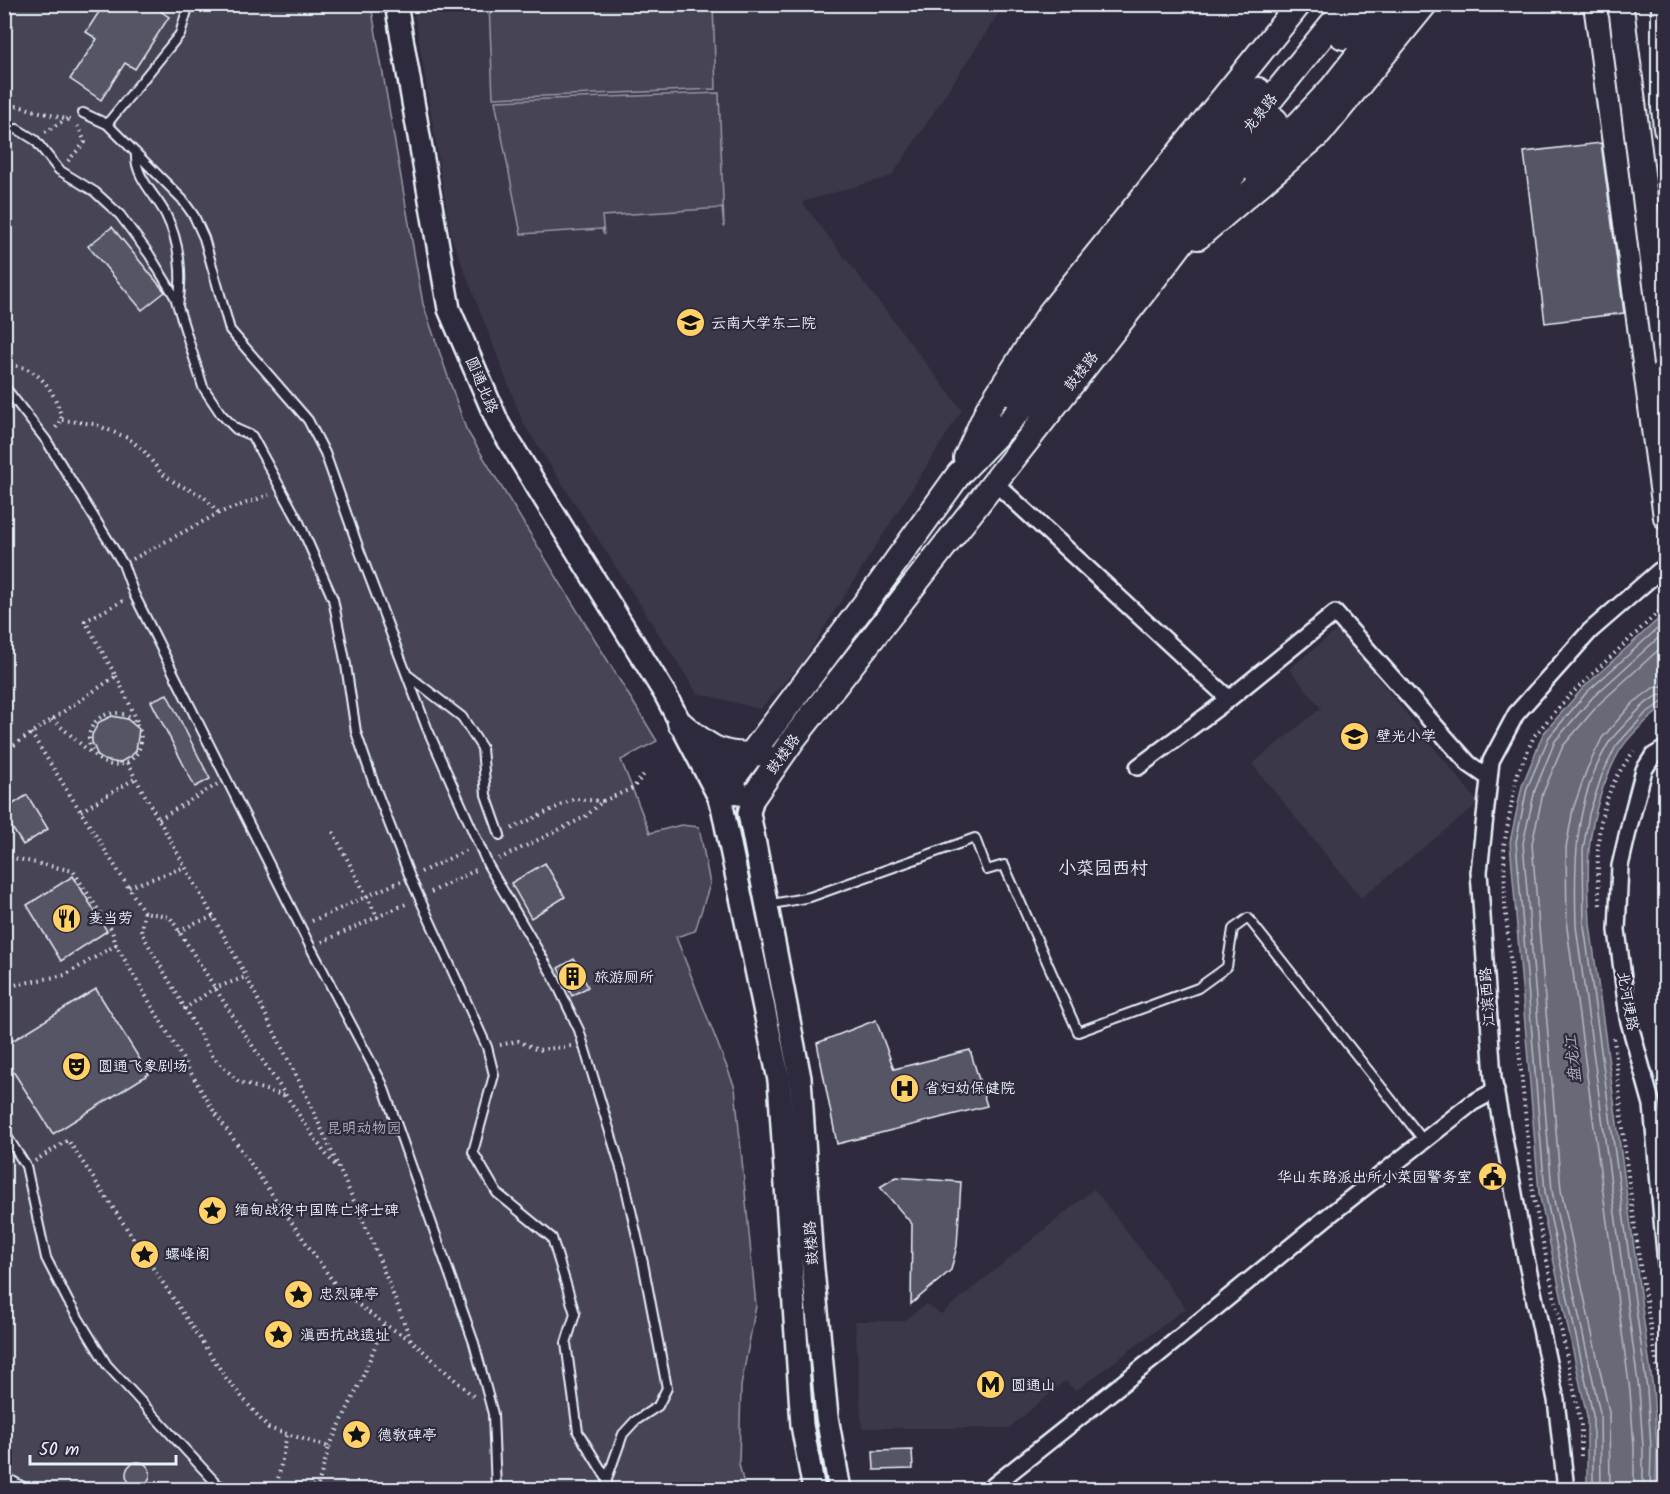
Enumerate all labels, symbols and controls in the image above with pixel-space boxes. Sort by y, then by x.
street label: 龙泉路 [1237,89,1284,139]
school or university icon: 云南大学东二院 [674,307,706,339]
place label: 云南大学东二院 [711,312,816,336]
street label: 鼓楼路 [1058,346,1105,397]
street label: 圆通北路 [458,353,504,418]
school or university icon: 壁光小学 [1339,720,1371,752]
place label: 壁光小学 [1376,725,1436,749]
street label: 鼓楼路 [761,729,807,780]
district label: 小菜园西村 [1058,855,1148,884]
restaurant icon: 麦当劳 [51,902,83,934]
place label: 麦当劳 [88,907,133,931]
building icon: 旅游厕所 [557,961,589,993]
place label: 旅游厕所 [594,966,654,990]
street label: 江滨西路 [1474,966,1502,1028]
street label: 北河埂路 [1610,970,1644,1033]
water label: 盘龙江 [1558,1033,1588,1084]
theatre icon: 圆通飞象剧场 [61,1050,93,1082]
place label: 圆通飞象剧场 [98,1055,188,1079]
hospital icon: 省妇幼保健院 [888,1072,920,1104]
place label: 省妇幼保健院 [925,1077,1015,1101]
park label: 昆明动物园 [326,1117,402,1141]
public building icon: 华山东路派出所小菜园警务室 [1477,1161,1509,1193]
place label: 华山东路派出所小菜园警务室 [1277,1166,1472,1190]
place icon: 缅甸战役中国阵亡将士碑 [197,1194,229,1226]
place label: 缅甸战役中国阵亡将士碑 [234,1199,399,1223]
street label: 鼓楼路 [798,1220,826,1266]
place icon: 螺峰阁 [128,1238,160,1270]
place label: 螺峰阁 [165,1243,210,1267]
place icon: 忠烈碑亭 [282,1278,314,1310]
place label: 忠烈碑亭 [319,1283,379,1307]
place icon: 滇西抗战遗址 [263,1319,295,1351]
place label: 滇西抗战遗址 [300,1324,390,1348]
metro station icon: 圆通山 [974,1369,1006,1401]
place label: 圆通山 [1011,1374,1056,1398]
place icon: 德教碑亭 [340,1419,372,1451]
place label: 德教碑亭 [377,1424,437,1448]
scale bar [30,1428,176,1466]
text: 50 m [39,1436,79,1465]

